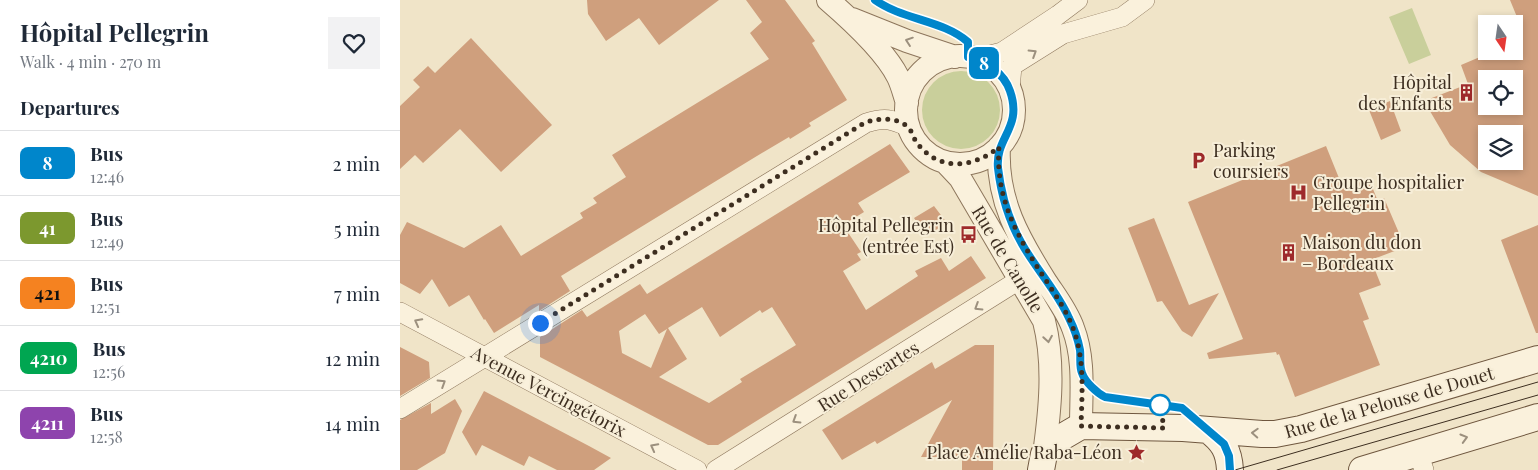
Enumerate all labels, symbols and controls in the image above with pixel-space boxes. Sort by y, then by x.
north arrow [1478,15,1522,60]
map controls [1478,15,1523,170]
text: Hôpital Pellegrin [20,16,209,48]
button: heart [328,17,380,69]
one-way arrow [905,37,913,47]
line badge: 8 [968,47,1000,79]
one-way arrow [1027,50,1036,59]
text: Walk · 4 min · 270 m [20,51,161,72]
text: 8 [979,51,989,75]
place label: Hôpital des Enfants [1358,70,1452,115]
button: locate [1478,70,1523,115]
building icon: Hôpital des Enfants [1456,82,1476,102]
text: Departures [20,94,120,120]
button: layers [1478,125,1523,170]
place label: Parking coursiers [1213,138,1289,183]
text: Bus [90,140,123,166]
text: 2 min [332,150,380,176]
parking icon: Parking coursiers [1189,150,1209,170]
text: 8 [42,151,53,175]
text: 12:46 [90,166,124,187]
place label: Groupe hospitalier Pellegrin [1313,170,1464,215]
hospital icon: Groupe hospitalier Pellegrin [1289,182,1309,202]
street label: Rue de Canolle [967,201,1049,317]
text: Bus [90,205,123,231]
place label: Hôpital Pellegrin (entrée Est) [818,213,954,258]
text: 5 min [334,215,380,241]
text: 41 [39,216,56,240]
bus stop icon: Hôpital Pellegrin (entrée Est) [958,225,978,245]
place label: Maison du don – Bordeaux [1302,230,1422,275]
text: 12:49 [90,231,124,252]
building icon: Maison du don – Bordeaux [1278,242,1298,262]
text: Bus [90,270,123,296]
text: 7 min [334,280,380,306]
text: 421 [35,281,60,305]
text: 12:51 [90,296,120,317]
one-way arrow [975,300,984,310]
your location [528,311,553,336]
one-way arrow [414,318,423,328]
one-way arrow [1042,334,1052,343]
text: Bus [92,335,125,361]
street label: Rue Descartes [813,335,923,417]
street label: Avenue Vercingétorix [466,340,631,442]
text: 12 min [325,345,380,371]
text: 4210 [30,346,67,370]
street label: Rue de la Pelouse de Douet [1281,360,1497,443]
text: 12:56 [92,361,125,382]
one-way arrow [436,380,445,390]
unlabelled marker [1149,394,1171,416]
text: Bus [90,400,123,426]
text: 14 min [325,410,380,436]
text: 4211 [31,411,64,435]
one-way arrow [792,414,801,424]
text: 12:58 [90,426,123,447]
one-way arrow [1251,428,1259,439]
one-way arrow [1460,434,1468,444]
place label: Place Amélie Raba-Léon [927,440,1122,464]
place icon: Place Amélie Raba-Léon [1126,442,1146,462]
one-way arrow [650,443,659,453]

